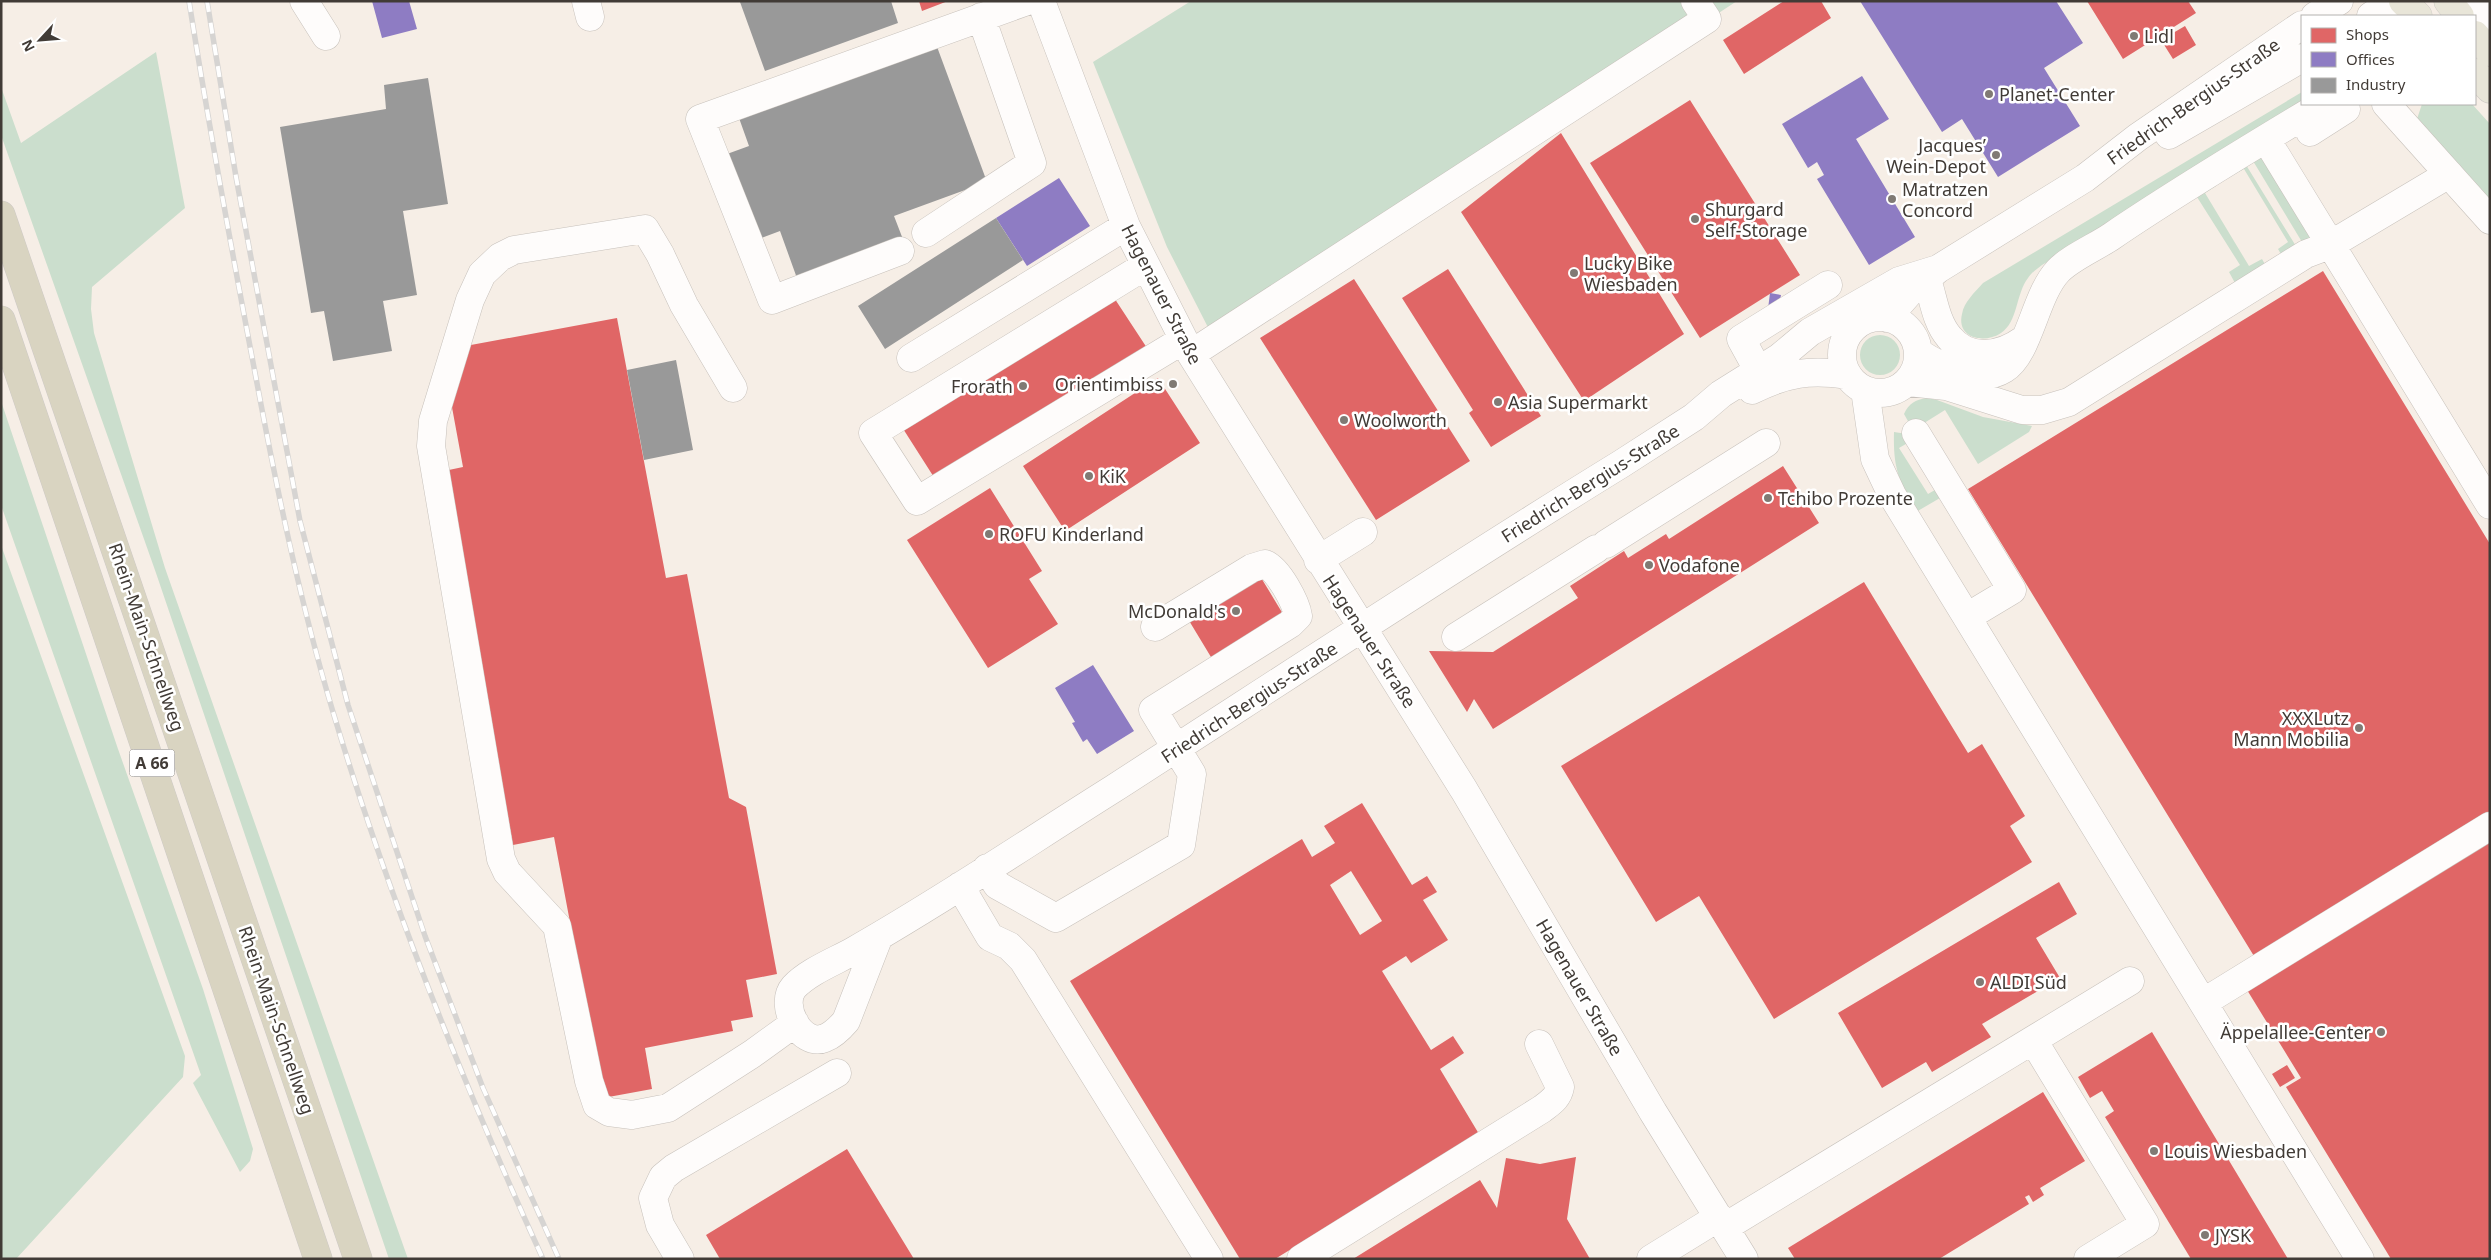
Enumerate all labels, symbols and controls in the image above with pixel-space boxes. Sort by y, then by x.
north arrow [15,15,65,65]
legend [2301,15,2476,105]
place label: Lidl [2144,24,2174,48]
text: Shops [2346,24,2389,44]
marker: Lidl [2128,30,2140,42]
street label: Friedrich-Bergius-Straße [2102,32,2284,170]
text: N [17,37,39,55]
text: Offices [2346,49,2395,69]
text: Industry [2346,74,2406,94]
place label: Planet-Center [1999,82,2116,106]
marker: Planet-Center [1983,88,1995,100]
place label: Jacques’ Wein-Depot [1886,133,1986,178]
marker: Jacques’ Wein-Depot [1990,149,2002,161]
place label: Matratzen Concord [1902,177,1988,222]
marker: Matratzen Concord [1886,193,1898,205]
place label: Shurgard Self-Storage [1705,197,1807,242]
marker: Shurgard Self-Storage [1689,213,1701,225]
street label: Hagenauer Straße [1116,220,1208,368]
place label: Lucky Bike Wiesbaden [1584,251,1678,296]
marker: Lucky Bike Wiesbaden [1568,267,1580,279]
place label: Orientimbiss [1055,372,1163,396]
place label: Frorath [951,374,1013,398]
marker: Orientimbiss [1167,378,1179,390]
marker: Frorath [1017,380,1029,392]
place label: Asia Supermarkt [1508,390,1648,414]
marker: Asia Supermarkt [1492,396,1504,408]
place label: Woolworth [1354,408,1447,432]
marker: Woolworth [1338,414,1350,426]
street label: Friedrich-Bergius-Straße [1496,418,1684,548]
place label: KiK [1099,464,1127,488]
marker: KiK [1083,470,1095,482]
place label: Tchibo Prozente [1778,486,1913,510]
marker: Tchibo Prozente [1762,492,1774,504]
place label: ROFU Kinderland [999,522,1144,546]
marker: ROFU Kinderland [983,528,995,540]
street label: Rhein-Main-Schnellweg [103,540,191,734]
place label: Vodafone [1659,553,1740,577]
marker: Vodafone [1643,559,1655,571]
street label: Hagenauer Straße [1318,570,1422,712]
place label: McDonald's [1128,599,1226,623]
marker: McDonald's [1230,605,1242,617]
street label: Friedrich-Bergius-Straße [1156,636,1342,768]
place label: XXXLutz Mann Mobilia [2233,706,2349,751]
marker: XXXLutz Mann Mobilia [2353,722,2365,734]
road number: A 66 [130,750,174,776]
street label: Hagenauer Straße [1531,914,1629,1060]
street label: Rhein-Main-Schnellweg [233,923,321,1117]
place label: ALDI Süd [1990,970,2067,994]
marker: ALDI Süd [1974,976,1986,988]
place label: Äppelallee-Center [2220,1020,2372,1044]
marker: Äppelallee-Center [2375,1026,2387,1038]
place label: Louis Wiesbaden [2164,1139,2307,1163]
marker: Louis Wiesbaden [2148,1145,2160,1157]
place label: JYSK [2213,1223,2252,1247]
marker: JYSK [2199,1229,2211,1241]

